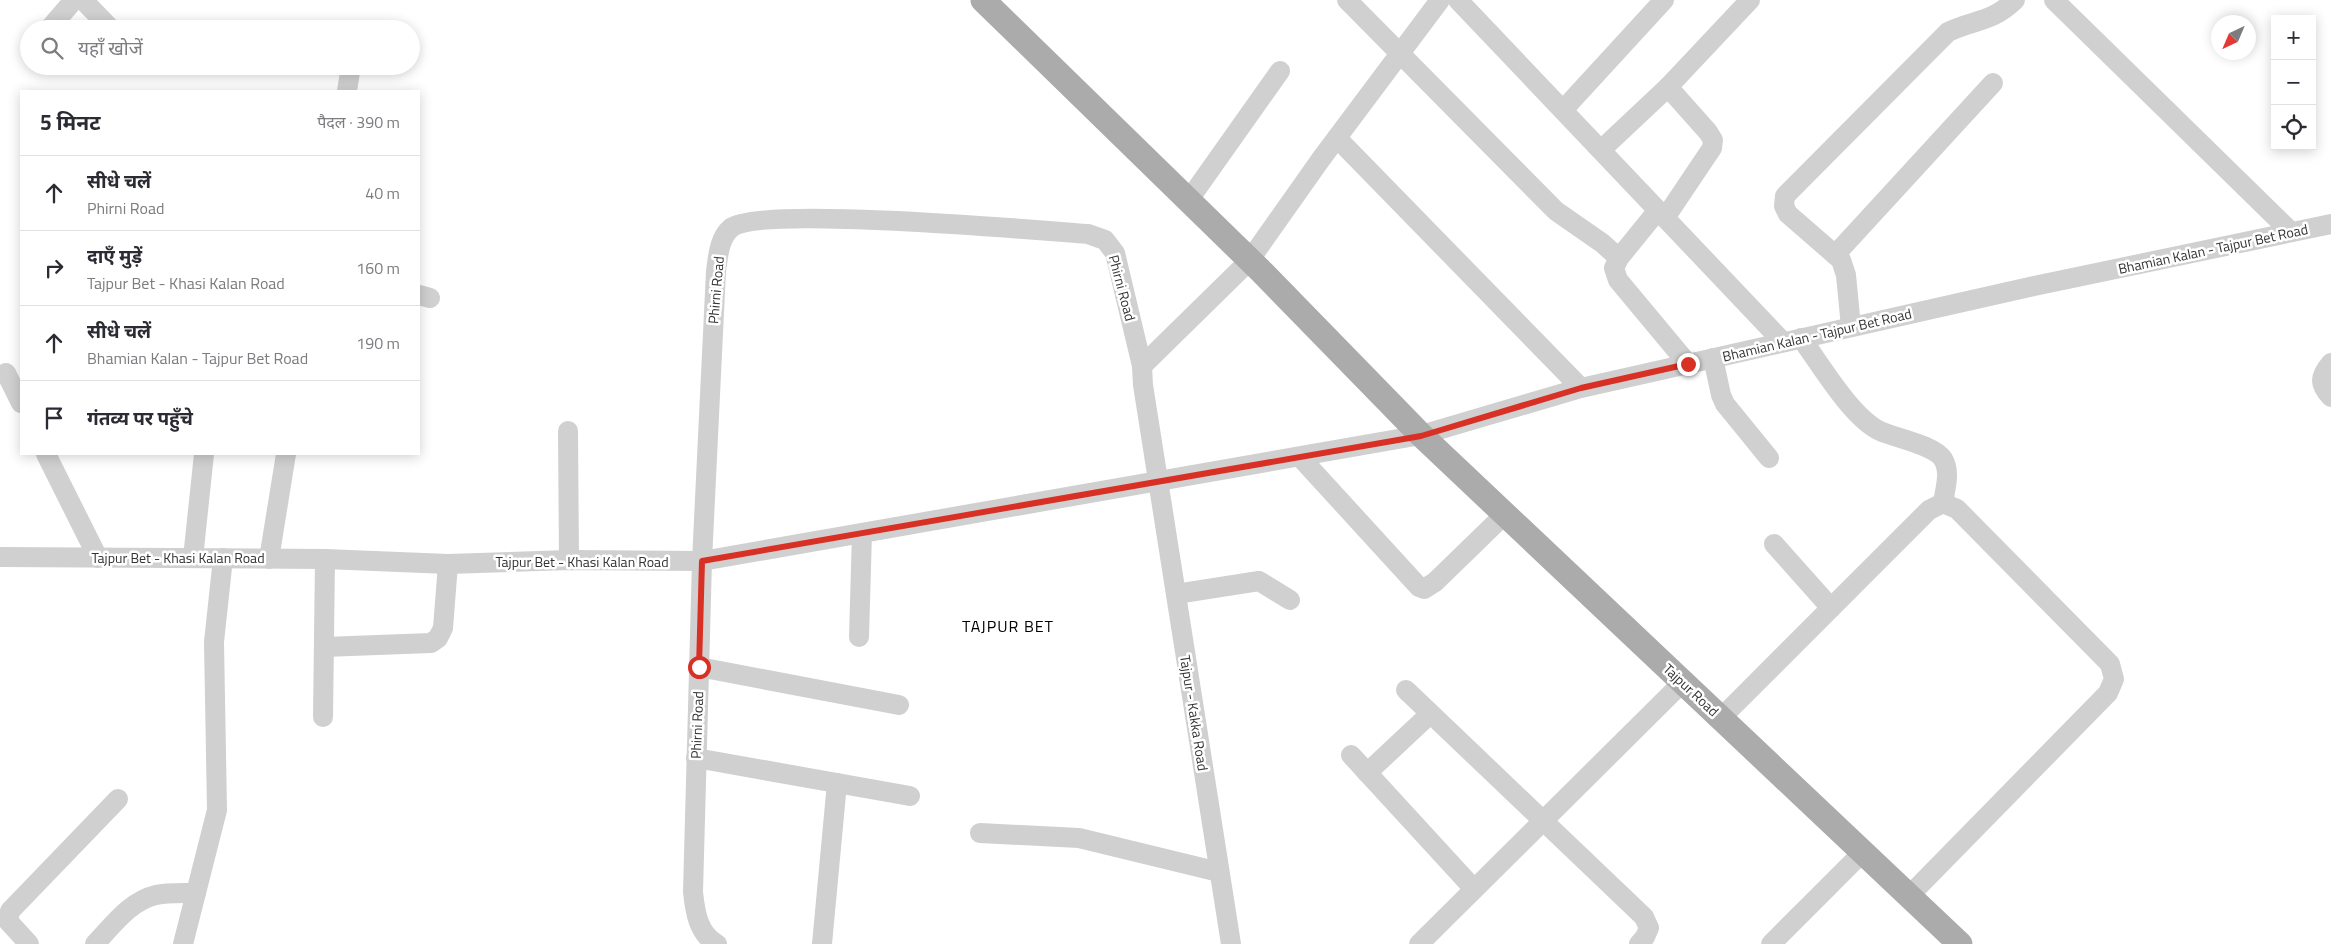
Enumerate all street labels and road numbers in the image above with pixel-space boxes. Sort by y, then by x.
street label: Bhamian Kalan - Tajpur Bet Road [2116,218,2310,279]
street label: Phirni Road [1104,252,1141,323]
street label: Phirni Road [702,255,729,325]
street label: Bhamian Kalan - Tajpur Bet Road [1720,303,1914,367]
street label: Tajpur Bet - Khasi Kalan Road [91,547,265,568]
street label: Tajpur Bet - Khasi Kalan Road [495,551,669,572]
street label: Tajpur - Kakka Road [1175,654,1214,772]
street label: Tajpur Road [1659,658,1724,721]
street label: Phirni Road [685,691,708,759]

